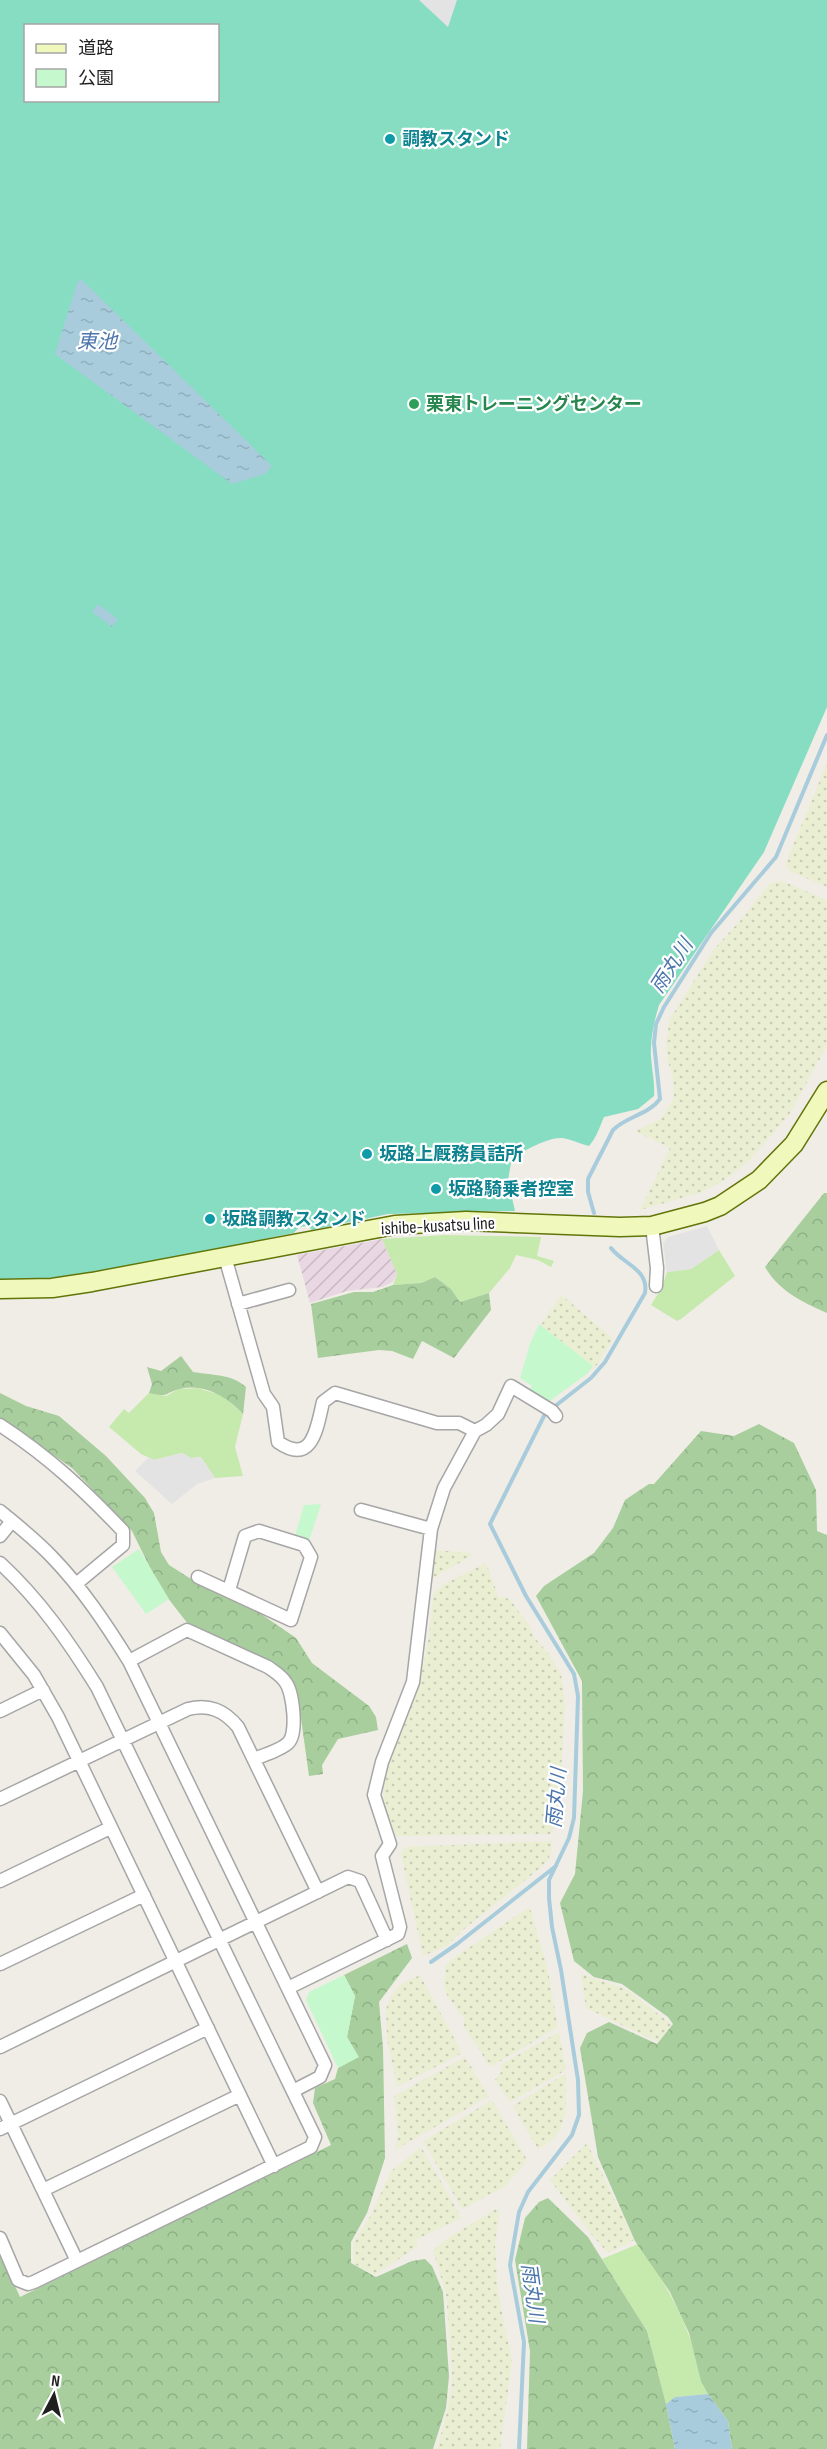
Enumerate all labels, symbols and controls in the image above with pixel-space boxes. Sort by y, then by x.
legend [24,24,219,102]
text: 道路 [78,38,114,59]
text: 公園 [78,68,114,89]
place label: 調教スタンド [402,129,510,150]
marker: 調教スタンド [383,132,397,146]
water label: 東池 [77,330,119,354]
place label: 栗東トレーニングセンター [426,394,642,415]
marker: 栗東トレーニングセンター [407,397,421,411]
water label: 雨丸川 [646,933,699,998]
place label: 坂路上厩務員詰所 [379,1144,523,1165]
marker: 坂路上厩務員詰所 [360,1147,374,1161]
place label: 坂路騎乗者控室 [448,1179,574,1200]
marker: 坂路騎乗者控室 [429,1182,443,1196]
place label: 坂路調教スタンド [222,1209,366,1230]
marker: 坂路調教スタンド [203,1212,217,1226]
street label: ishibe-kusatsu line [380,1213,496,1239]
water label: 雨丸川 [542,1765,572,1829]
water label: 雨丸川 [516,2262,548,2326]
north arrow [24,2365,84,2425]
text: N [50,2372,61,2392]

